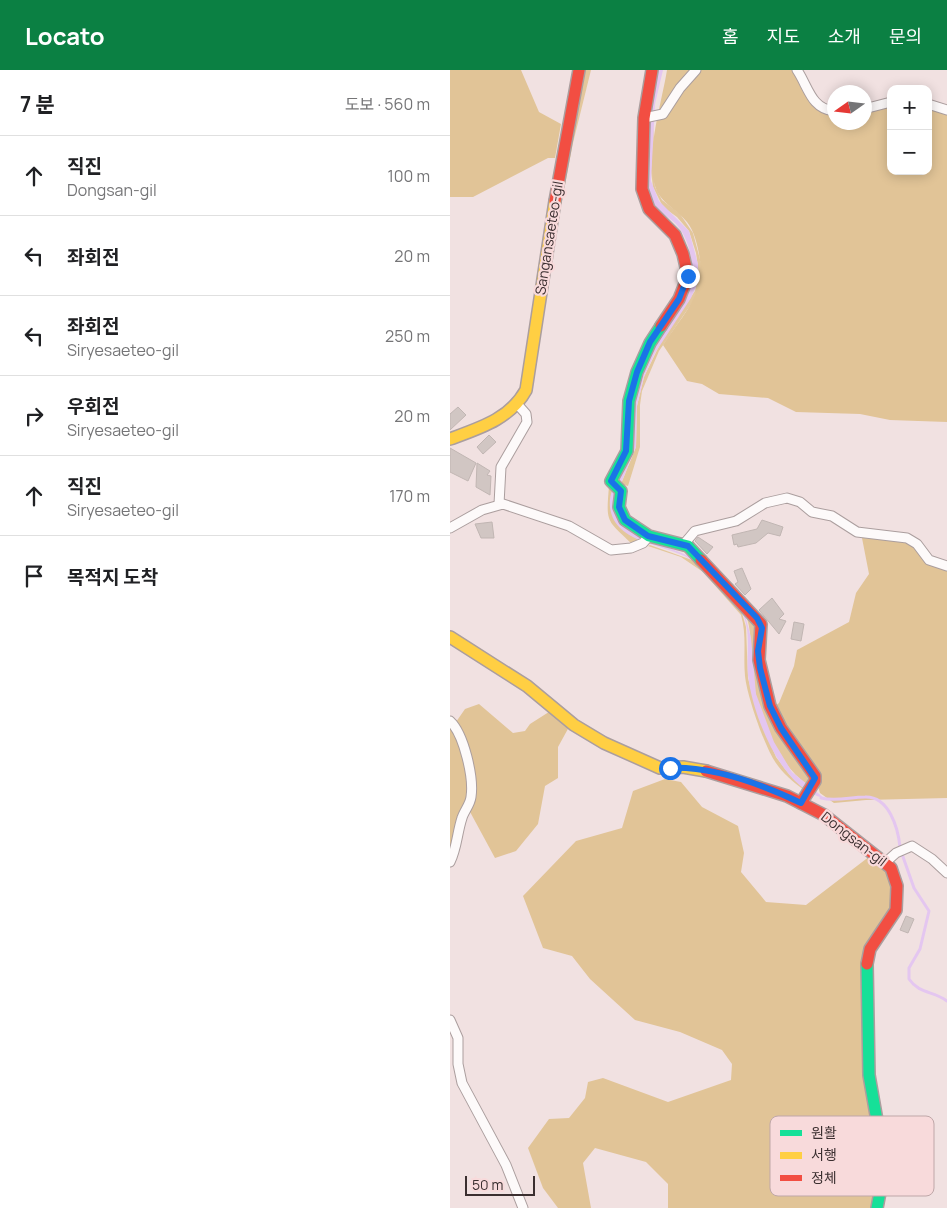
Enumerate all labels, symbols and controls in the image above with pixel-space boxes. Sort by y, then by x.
text: Locato [25,19,105,52]
text: 홈 [722,24,739,48]
text: 지도 [767,24,800,48]
text: 소개 [828,24,861,48]
text: 문의 [889,24,922,48]
north arrow [827,85,872,130]
map controls [887,85,932,175]
button: + [887,85,932,130]
text: 7 분 [20,90,55,118]
text: 도보 · 560 m [345,93,430,115]
button: − [887,130,932,175]
text: 직진 [67,153,102,179]
icon: ahead [20,162,48,190]
text: 100 m [387,165,430,187]
text: Dongsan-gil [67,179,157,201]
street label: Sangansaeteo-gil [530,180,567,296]
icon: left [20,242,48,270]
text: 좌회전 [67,244,119,270]
text: 20 m [394,245,430,267]
route end [677,265,700,288]
text: 좌회전 [67,313,119,339]
icon: left [20,322,48,350]
text: 250 m [385,325,430,347]
text: Siryesaeteo-gil [67,339,179,361]
text: 우회전 [67,393,119,419]
icon: right [20,402,48,430]
text: 20 m [394,405,430,427]
text: Siryesaeteo-gil [67,419,179,441]
text: 직진 [67,473,102,499]
icon: ahead [20,482,48,510]
text: 170 m [389,485,430,507]
text: Siryesaeteo-gil [67,499,179,521]
icon: arrive [20,562,48,590]
text: 목적지 도착 [67,564,158,590]
route start [659,757,682,780]
street label: Dongsan-gil [818,807,891,870]
legend [770,1116,934,1196]
text: 원활 [811,1123,837,1142]
text: 서행 [811,1145,837,1164]
text: 정체 [811,1168,837,1187]
scale bar [465,1173,535,1196]
text: 50 m [472,1175,503,1194]

